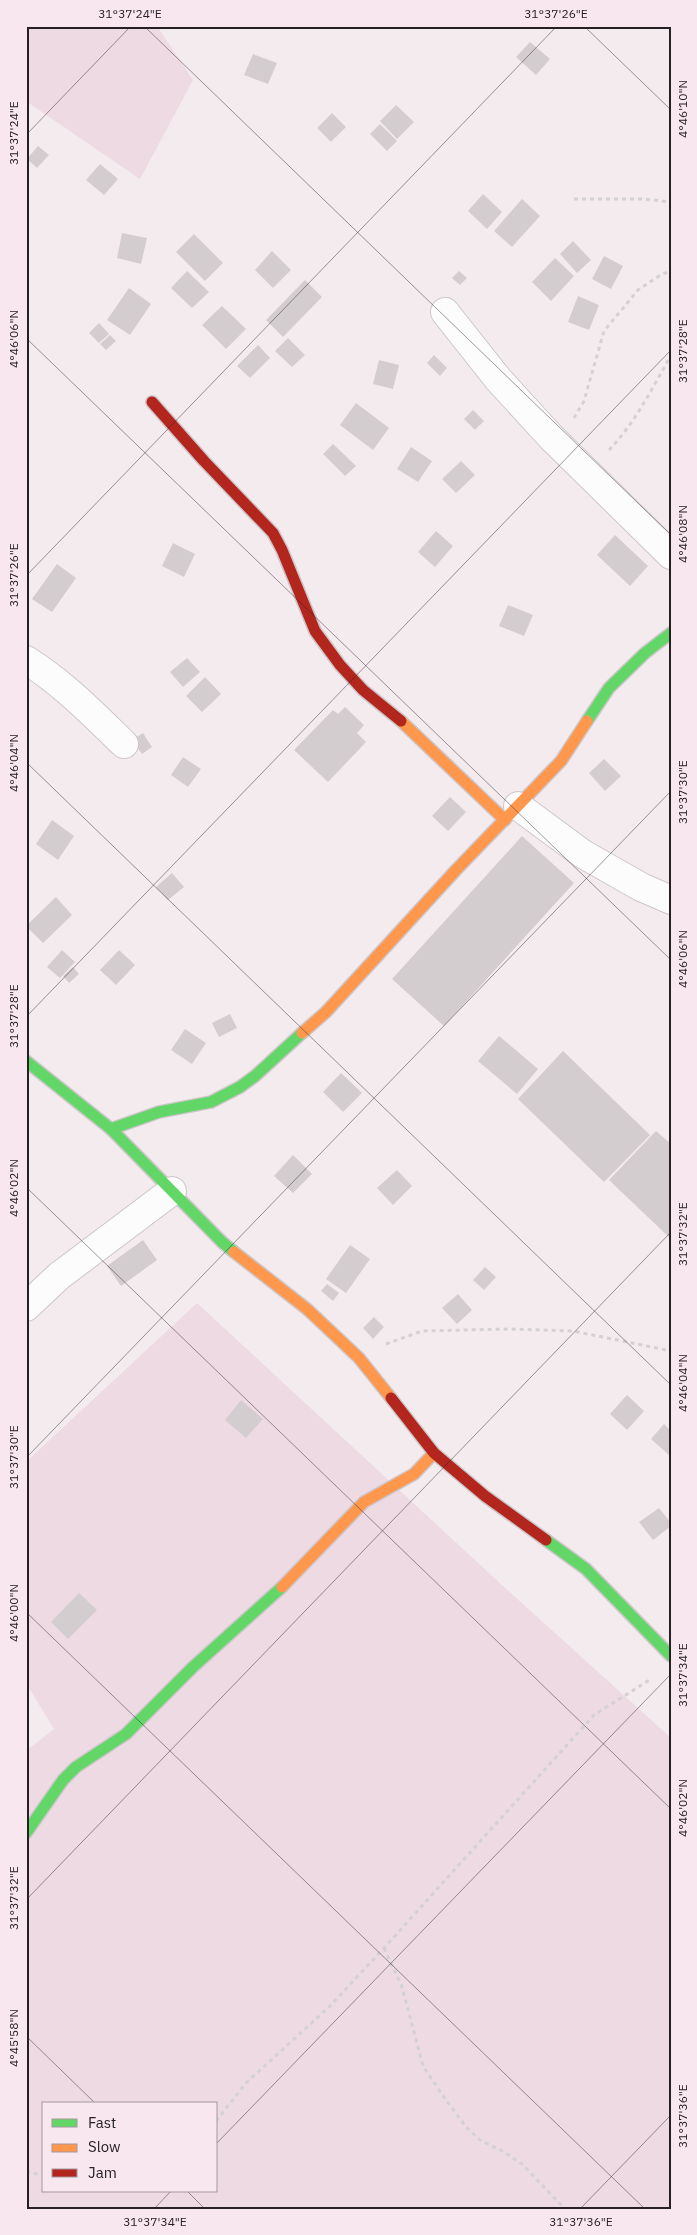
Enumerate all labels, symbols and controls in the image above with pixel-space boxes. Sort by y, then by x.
text: 31°37'24"E [98,6,162,21]
text: 31°37'26"E [524,6,588,21]
text: 4°46'10"N [675,80,690,138]
text: 31°37'24"E [6,101,21,165]
text: 4°46'06"N [6,310,21,368]
text: 31°37'28"E [675,319,690,383]
text: 4°46'08"N [675,505,690,563]
text: 31°37'26"E [6,543,21,607]
text: 4°46'04"N [6,734,21,792]
text: 31°37'30"E [675,760,690,824]
text: 4°46'06"N [675,930,690,988]
text: 31°37'28"E [6,984,21,1048]
text: 4°46'02"N [6,1159,21,1217]
text: 31°37'32"E [675,1202,690,1266]
text: 4°46'04"N [675,1354,690,1412]
text: 31°37'30"E [6,1425,21,1489]
text: 4°46'00"N [6,1584,21,1642]
text: 31°37'34"E [675,1643,690,1707]
text: 4°46'02"N [675,1779,690,1837]
text: 31°37'32"E [6,1866,21,1930]
text: 4°45'58"N [6,2009,21,2067]
text: 31°37'36"E [675,2084,690,2148]
legend [42,2102,218,2192]
text: Fast [88,2113,116,2132]
text: Slow [88,2137,121,2156]
text: Jam [88,2163,117,2182]
text: 31°37'34"E [123,2214,187,2229]
text: 31°37'36"E [549,2214,613,2229]

